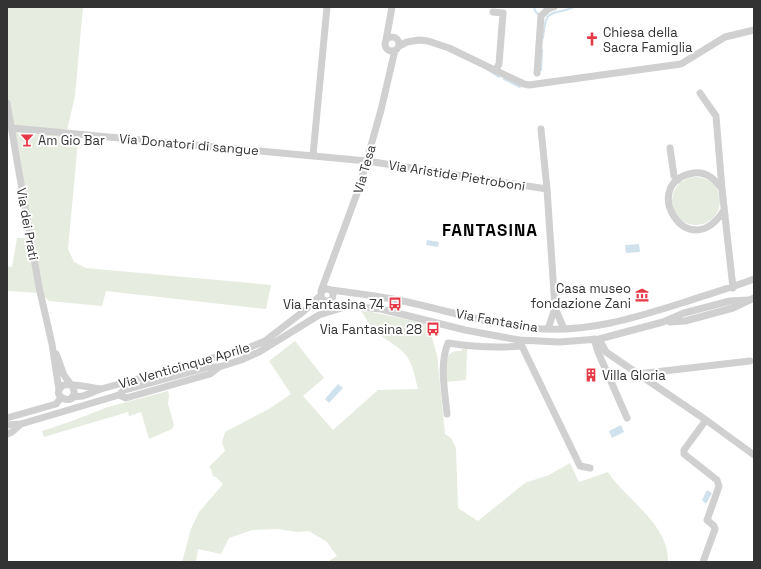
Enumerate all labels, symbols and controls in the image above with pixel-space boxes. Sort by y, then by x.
place label: Chiesa della Sacra Famiglia [603,24,693,56]
church icon: Chiesa della Sacra Famiglia [584,31,600,47]
street label: Via Donatori di sangue [118,130,259,159]
bar icon: Am Gio Bar [19,132,35,148]
place label: Am Gio Bar [38,132,105,149]
street label: Via Tesa [349,142,380,196]
street label: Via Aristide Pietroboni [387,156,526,195]
street label: Via dei Prati [13,186,42,262]
district label: FANTASINA [442,219,538,241]
place label: Casa museo fondazione Zani [531,280,631,312]
museum icon: Casa museo fondazione Zani [634,287,650,303]
place label: Via Fantasina 74 [283,296,384,313]
bus stop icon: Via Fantasina 74 [387,296,403,312]
street label: Via Fantasina [455,305,540,336]
place label: Via Fantasina 28 [320,321,422,338]
bus stop icon: Via Fantasina 28 [425,321,441,337]
street label: Via Venticinque Aprile [117,339,252,392]
building icon: Villa Gloria [583,367,599,383]
place label: Villa Gloria [602,367,666,384]

